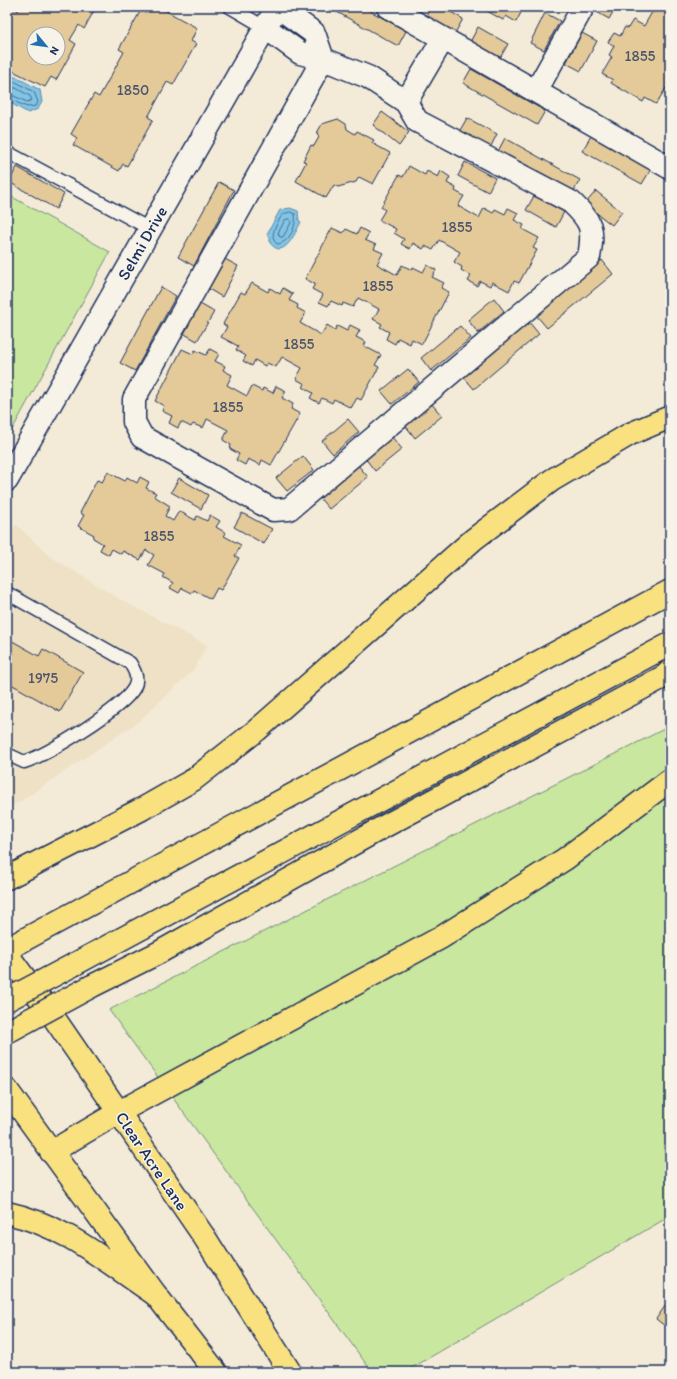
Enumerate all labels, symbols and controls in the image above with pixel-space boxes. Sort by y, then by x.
north arrow [26,26,66,66]
text: N [47,44,62,57]
house number: 1855 [625,47,656,65]
house number: 1850 [117,81,149,99]
street label: Selmi Drive [113,202,171,284]
house number: 1855 [442,218,473,236]
house number: 1855 [363,277,394,295]
house number: 1855 [284,335,315,353]
house number: 1855 [213,398,244,416]
house number: 1855 [144,527,175,545]
house number: 1975 [28,669,58,687]
street label: Clear Acre Lane [112,1108,192,1214]

